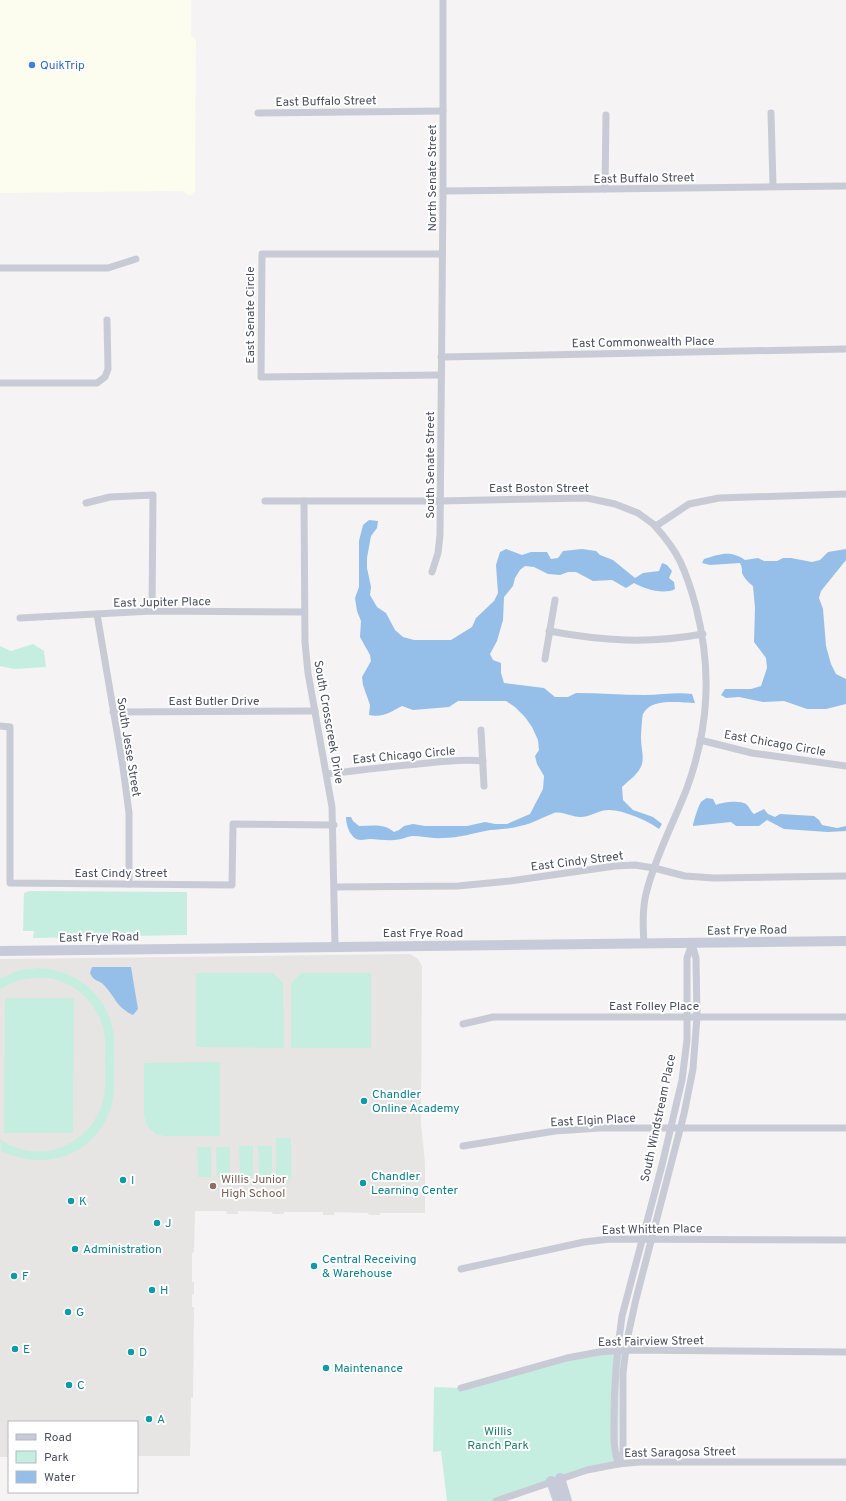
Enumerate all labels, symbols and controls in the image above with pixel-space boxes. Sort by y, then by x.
place label: QuikTrip [40,58,85,74]
marker: QuikTrip [27,60,37,70]
street label: East Buffalo Street [275,93,377,111]
street label: North Senate Street [425,124,441,232]
street label: East Buffalo Street [593,170,695,188]
street label: East Senate Circle [243,266,259,364]
street label: East Commonwealth Place [572,334,714,352]
street label: South Senate Street [423,411,439,519]
street label: East Boston Street [489,481,589,497]
street label: East Jupiter Place [113,594,211,612]
street label: South Crosscreek Drive [309,659,347,785]
street label: East Butler Drive [169,694,259,710]
street label: South Jesse Street [112,696,144,798]
street label: East Chicago Circle [723,727,827,761]
street label: East Chicago Circle [352,744,456,768]
street label: East Cindy Street [530,848,624,876]
street label: East Cindy Street [74,866,168,882]
street label: East Frye Road [707,922,787,940]
street label: East Frye Road [383,926,463,942]
street label: East Frye Road [59,929,139,947]
street label: East Folley Place [609,999,699,1015]
street label: South Windstream Place [638,1053,680,1184]
place label: Chandler Online Academy [372,1087,460,1117]
marker: Chandler Online Academy [359,1096,369,1106]
street label: East Elgin Place [550,1111,636,1131]
place label: Chandler Learning Center [371,1169,458,1199]
place label: Willis Junior High School [221,1172,287,1202]
place label: I [131,1173,134,1189]
marker: I [118,1175,128,1185]
marker: Chandler Learning Center [358,1178,368,1188]
marker: Willis Junior High School [208,1181,218,1191]
place label: K [79,1194,87,1210]
marker: K [66,1196,76,1206]
place label: J [165,1216,172,1232]
marker: J [152,1218,162,1228]
street label: East Whitten Place [602,1221,702,1239]
place label: Administration [83,1242,162,1258]
marker: Administration [70,1244,80,1254]
place label: Central Receiving & Warehouse [322,1252,417,1282]
marker: Central Receiving & Warehouse [309,1261,319,1271]
place label: F [22,1269,29,1285]
marker: F [9,1271,19,1281]
place label: H [160,1283,168,1299]
marker: H [147,1285,157,1295]
place label: G [76,1305,84,1321]
marker: G [63,1307,73,1317]
street label: East Fairview Street [598,1333,704,1351]
place label: E [23,1342,30,1358]
marker: E [10,1344,20,1354]
place label: D [139,1345,147,1361]
marker: D [126,1347,136,1357]
place label: Maintenance [334,1361,403,1377]
marker: Maintenance [321,1363,331,1373]
place label: C [77,1378,85,1394]
marker: C [64,1380,74,1390]
place label: A [157,1412,165,1428]
marker: A [144,1414,154,1424]
legend [8,1421,138,1493]
park label: Willis Ranch Park [467,1424,529,1454]
text: Road [44,1430,72,1446]
street label: East Saragosa Street [624,1444,736,1462]
text: Park [44,1450,69,1466]
text: Water [44,1470,76,1486]

